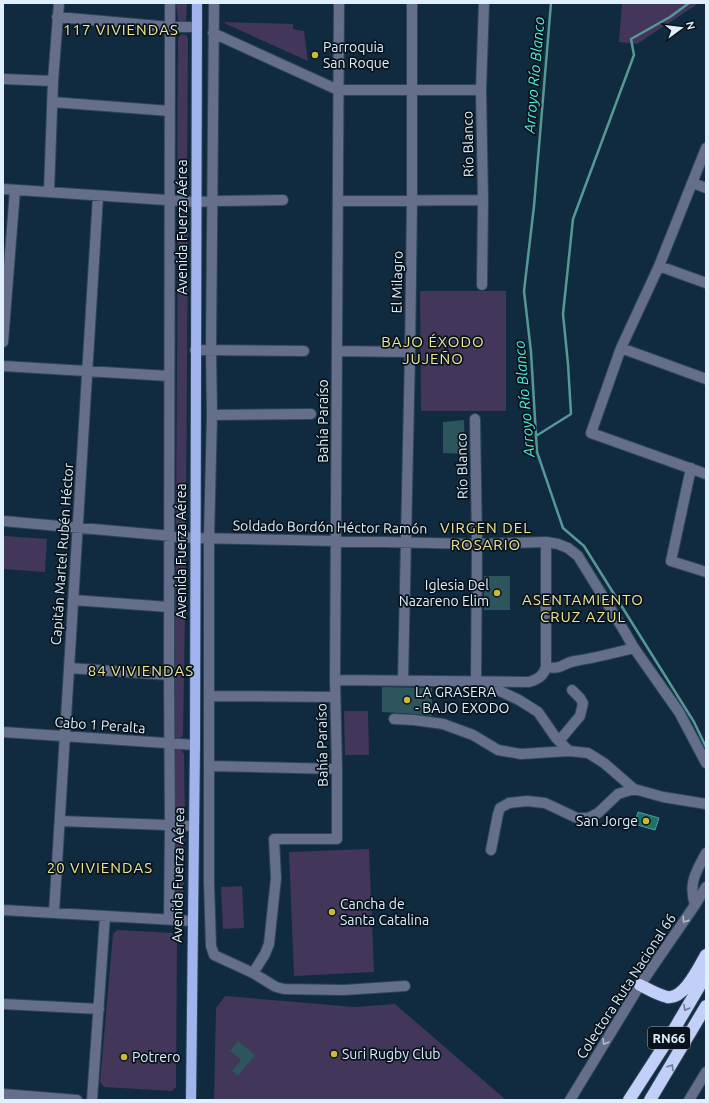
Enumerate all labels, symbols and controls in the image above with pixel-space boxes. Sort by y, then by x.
north arrow [661,8,701,48]
water label: Arroyo Río Blanco [520,16,548,135]
text: N [684,20,698,31]
district label: 117 VIVIENDAS [63,21,179,38]
place label: Parroquia San Roque [323,39,390,71]
marker: Parroquia San Roque [310,50,320,60]
street label: Río Blanco [459,111,477,177]
street label: Avenida Fuerza Aérea [174,159,190,295]
street label: El Milagro [388,250,406,314]
district label: BAJO ÉXODO JUJEÑO [381,333,485,367]
water label: Arroyo Río Blanco [510,340,538,459]
street label: Bahía Paraíso [315,379,331,463]
street label: Río Blanco [453,433,471,499]
street label: Capitán Martel Rubén Héctor [48,462,76,646]
street label: Avenida Fuerza Aérea [173,483,189,619]
street label: Soldado Bordón Héctor Ramón [233,517,427,537]
district label: VIRGEN DEL ROSARIO [440,519,532,553]
place label: Iglesia Del Nazareno Elim [399,577,489,609]
marker: Iglesia Del Nazareno Elim [492,588,502,598]
district label: ASENTAMIENTO CRUZ AZUL [522,591,644,625]
district label: 84 VIVIENDAS [88,662,194,679]
place label: LA GRASERA - BAJO EXODO [415,684,510,716]
marker: LA GRASERA - BAJO EXODO [402,695,412,705]
street label: Bahía Paraíso [313,703,331,787]
street label: Cabo 1 Peralta [54,714,146,736]
street label: Avenida Fuerza Aérea [169,807,187,943]
place label: San Jorge [576,813,638,829]
marker: San Jorge [641,816,651,826]
district label: 20 VIVIENDAS [47,859,153,876]
place label: Cancha de Santa Catalina [340,896,429,928]
marker: Cancha de Santa Catalina [327,907,337,917]
street label: Colectora Ruta Nacional 66 [573,910,679,1062]
one-way arrow [682,916,690,923]
one-way arrow [684,1004,691,1011]
road number: RN66 [648,1027,690,1049]
one-way arrow [603,1038,610,1045]
place label: Suri Rugby Club [342,1046,441,1062]
place label: Potrero [132,1049,180,1065]
marker: Suri Rugby Club [329,1049,339,1059]
marker: Potrero [119,1052,129,1062]
one-way arrow [666,1064,673,1071]

